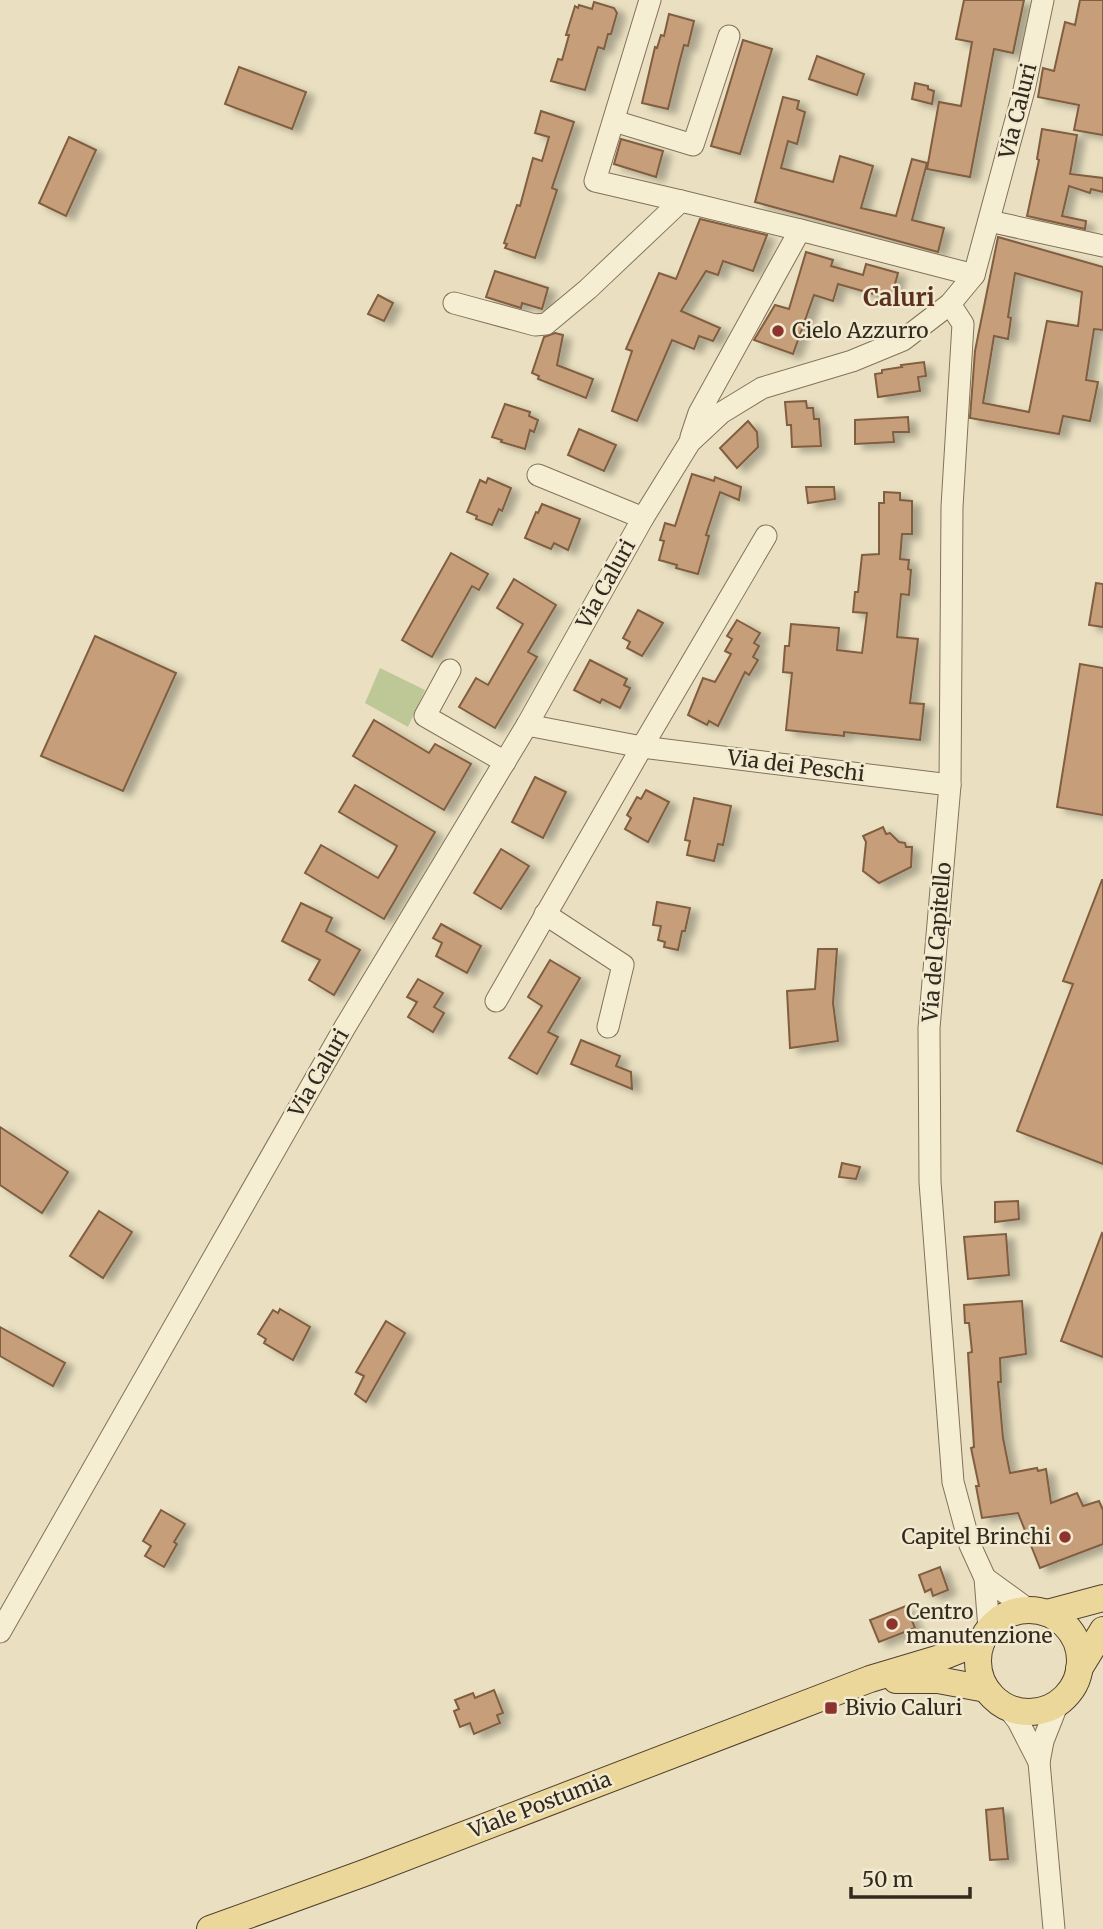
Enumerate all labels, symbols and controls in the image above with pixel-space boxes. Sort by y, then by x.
street label: Via Caluri [992,60,1042,163]
district label: Caluri [863,282,935,313]
place label: Cielo Azzurro [792,317,929,344]
marker: Cielo Azzurro [770,323,786,339]
street label: Via Caluri [570,534,641,634]
street label: Via dei Peschi [725,744,866,787]
street label: Via del Capitello [916,861,957,1024]
street label: Via Caluri [282,1024,355,1123]
place label: Capitel Brinchi [901,1523,1051,1550]
marker: Capitel Brinchi [1057,1529,1073,1545]
place label: Centro manutenzione [906,1598,1052,1649]
marker: Centro manutenzione [884,1616,900,1632]
place label: Bivio Caluri [845,1694,962,1721]
marker: Bivio Caluri [823,1700,839,1716]
street label: Viale Postumia [464,1765,615,1844]
scale bar [851,1856,970,1900]
text: 50 m [862,1866,913,1893]

